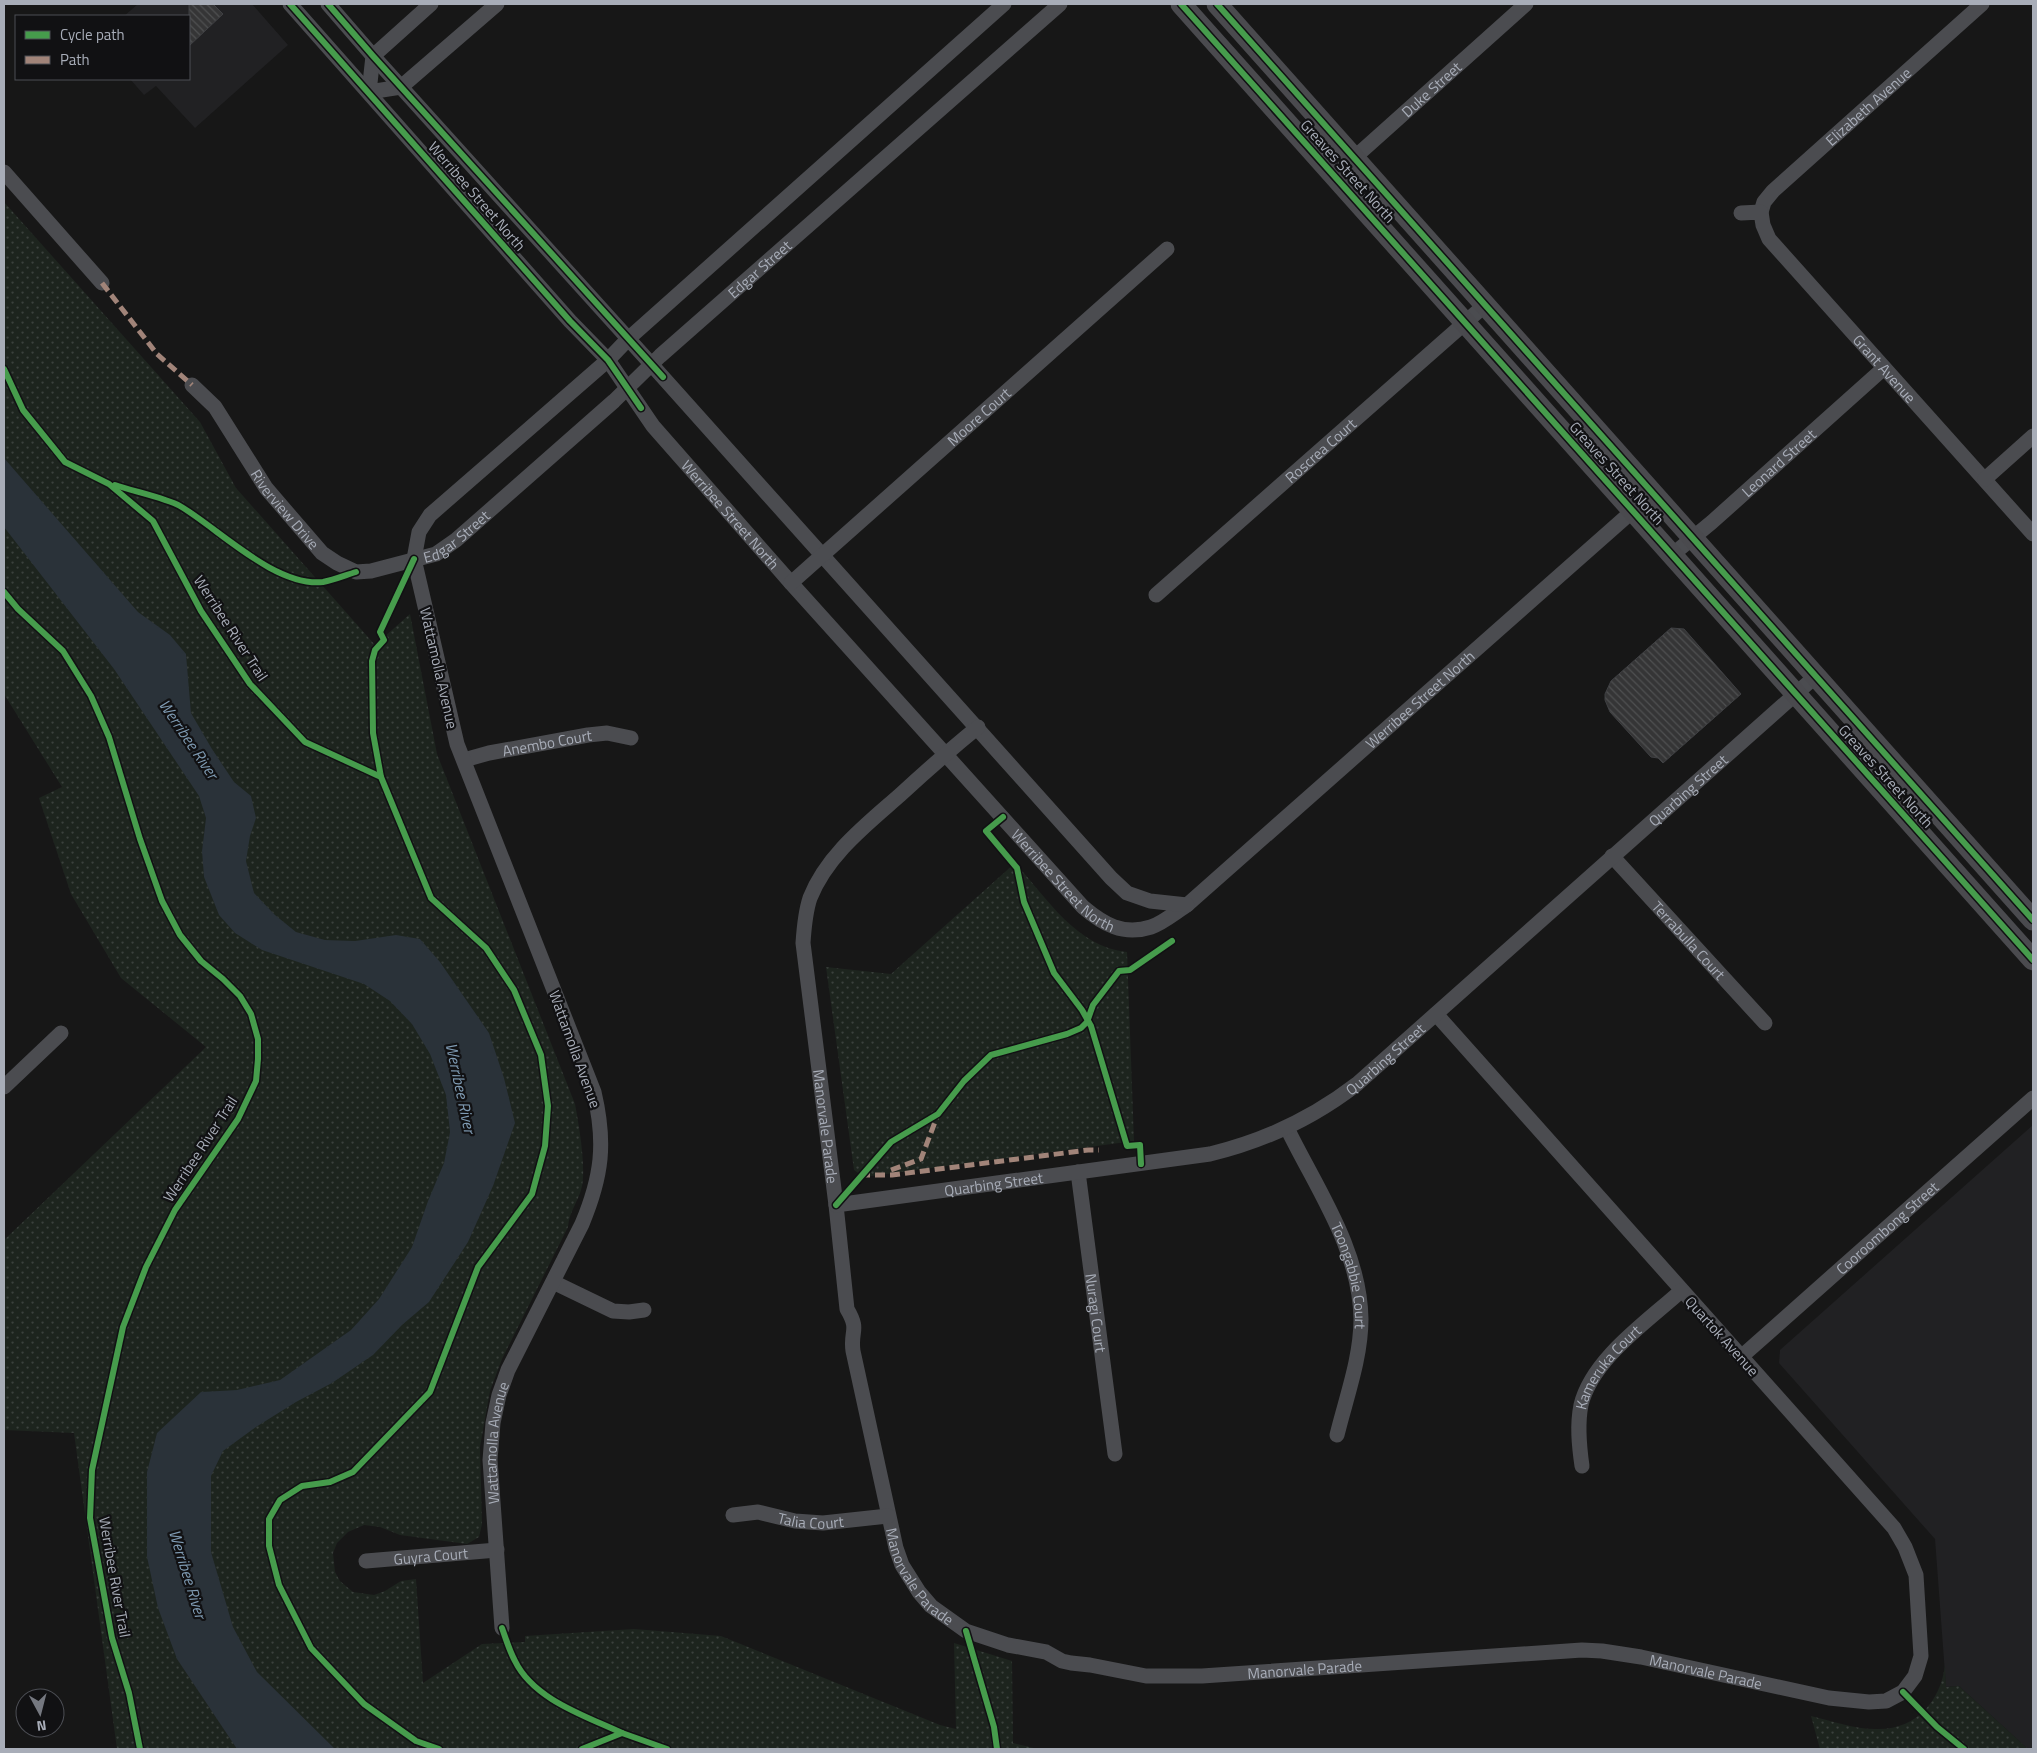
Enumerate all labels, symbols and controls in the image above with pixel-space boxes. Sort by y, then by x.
legend [15,15,190,80]
text: Cycle path [60,23,125,46]
text: Path [60,48,90,71]
street label: Duke Street [1396,55,1467,122]
street label: Elizabeth Avenue [1820,61,1916,151]
street label: Greaves Street North [1295,114,1401,228]
street label: Werribee Street North [423,136,531,256]
street label: Edgar Street [722,234,797,303]
street label: Grant Avenue [1848,329,1922,408]
street label: Moore Court [942,381,1016,451]
street label: Roscrea Court [1280,412,1362,488]
street label: Greaves Street North [1564,416,1670,530]
street label: Leonard Street [1736,422,1821,502]
street label: Werribee Street North [676,455,785,574]
street label: Riverview Drive [245,464,325,554]
street label: Edgar Street [421,504,495,568]
street label: Werribee River Trail [188,570,274,686]
street label: Wattamolla Avenue [414,605,464,731]
street label: Werribee Street North [1360,645,1479,754]
water label: Werribee River [153,694,226,785]
street label: Greaves Street North [1833,719,1939,833]
street label: Anembo Court [500,723,594,762]
street label: Quarbing Street [1643,748,1733,832]
street label: Werribee Street North [1006,823,1119,937]
street label: Terrabulla Court [1647,895,1732,985]
street label: Wattamolla Avenue [543,987,607,1111]
street label: Quarbing Street [1340,1017,1430,1101]
water label: Werribee River [440,1041,483,1137]
street label: Manorvale Parade [807,1068,845,1185]
street label: Werribee River Trail [157,1091,243,1207]
street label: Quarbing Street [943,1165,1045,1202]
street label: Cooroombong Street [1830,1175,1944,1280]
street label: Toongabbie Court [1326,1218,1373,1330]
street label: Nuragi Court [1080,1272,1113,1354]
street label: Quartok Avenue [1680,1291,1764,1381]
street label: Kameruka Court [1569,1319,1647,1412]
street label: Wattamolla Avenue [478,1378,514,1505]
street label: Talia Court [775,1506,846,1535]
street label: Werribee River Trail [93,1515,137,1639]
street label: Manorvale Parade [880,1525,959,1630]
water label: Werribee River [163,1527,213,1623]
street label: Guyra Court [393,1541,470,1570]
street label: Manorvale Parade [1647,1648,1764,1695]
street label: Manorvale Parade [1246,1654,1363,1684]
north arrow [15,1688,65,1738]
text: N [36,1715,48,1737]

